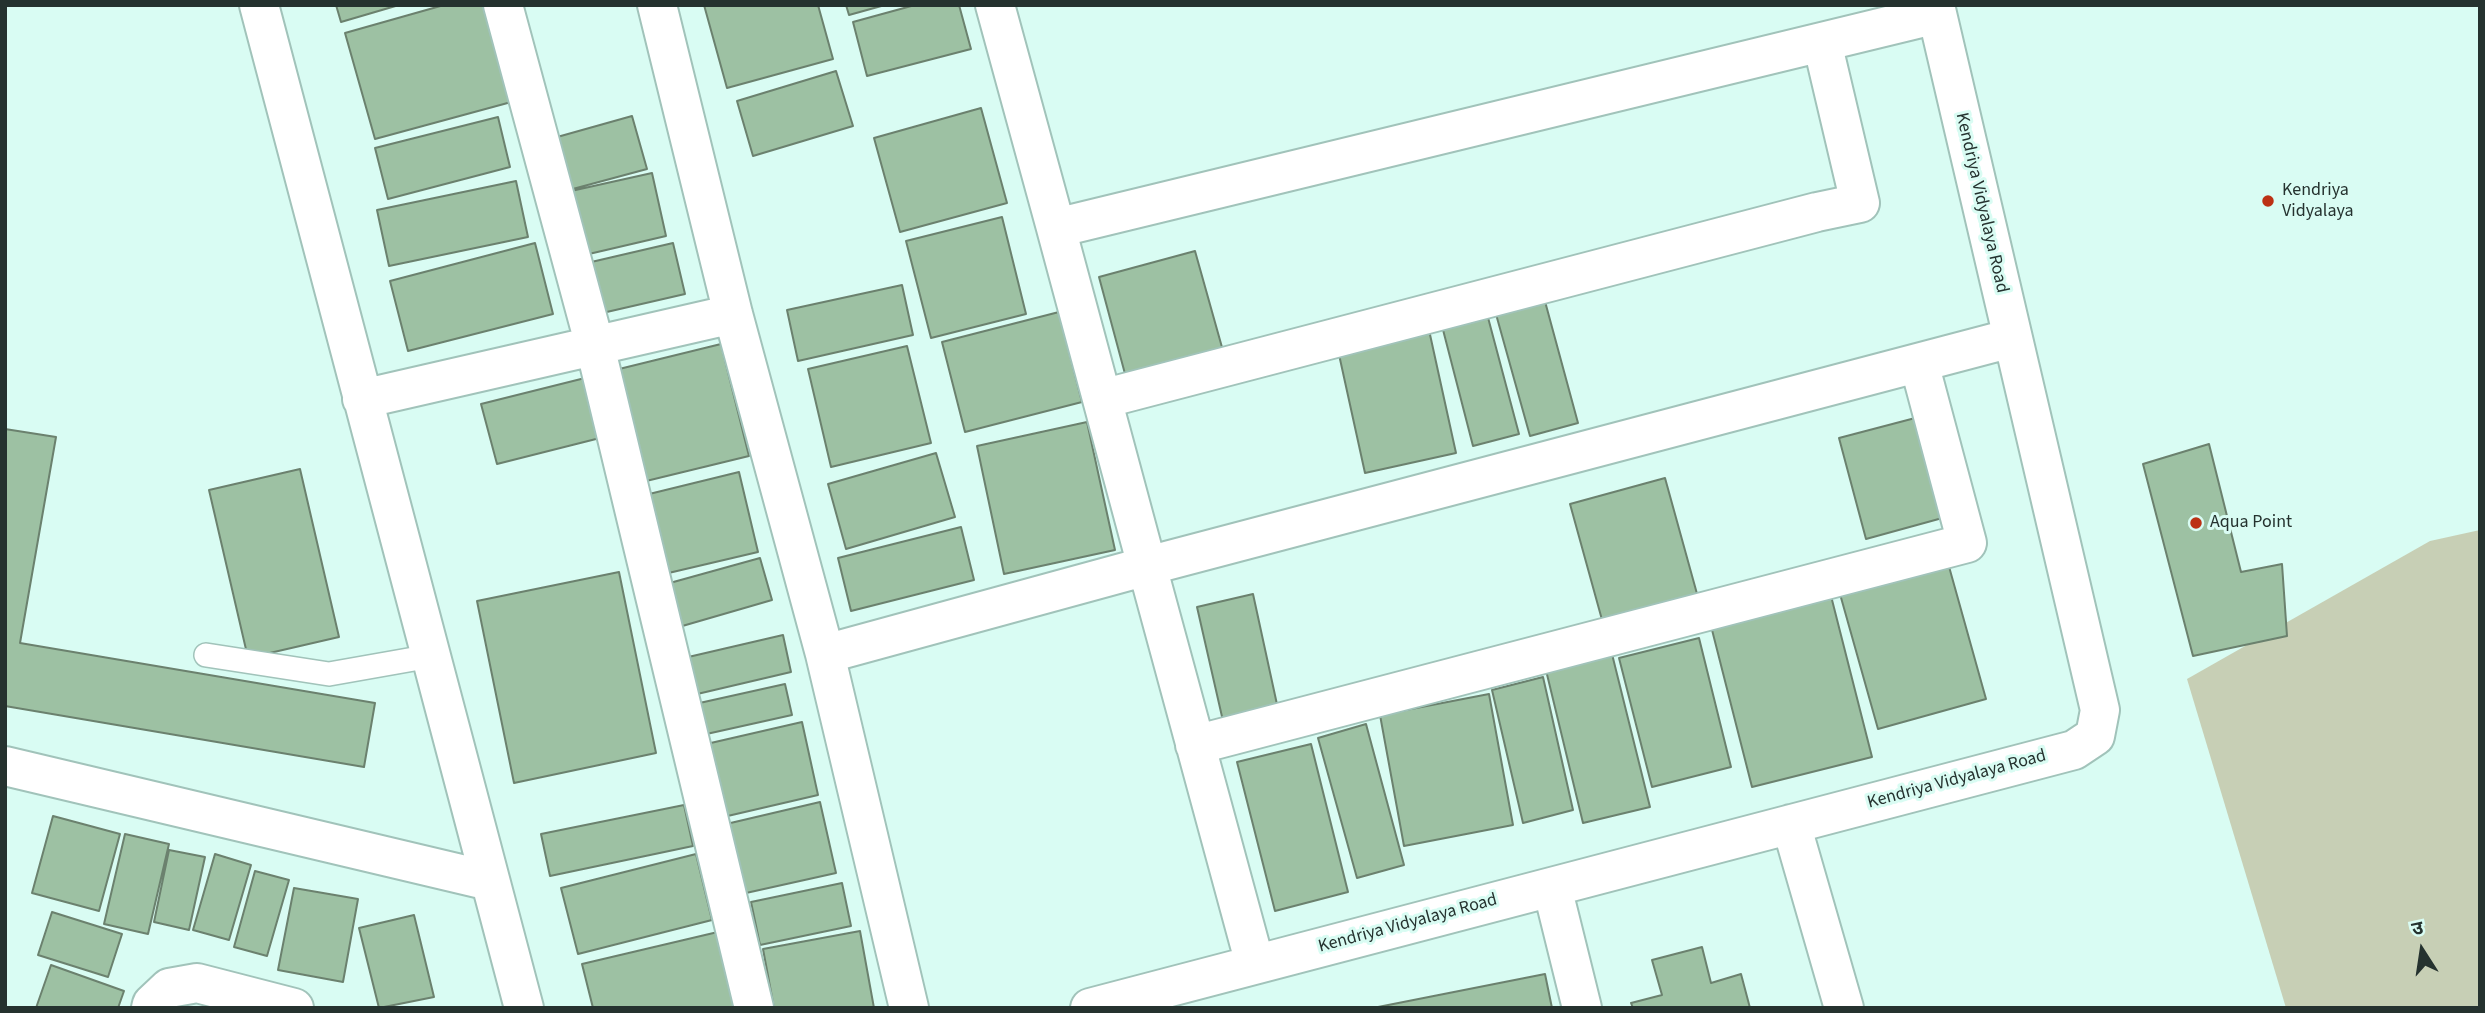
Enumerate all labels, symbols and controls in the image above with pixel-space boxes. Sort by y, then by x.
street label: Kendriya Vidyalaya Road [1950,111,2012,295]
place label: Kendriya Vidyalaya [2282,180,2354,222]
marker: Kendriya Vidyalaya [2260,193,2276,209]
place label: Aqua Point [2210,512,2292,534]
marker: Aqua Point [2188,515,2204,531]
street label: Kendriya Vidyalaya Road [1865,746,2049,814]
street label: Kendriya Vidyalaya Road [1316,890,1500,958]
north arrow [2387,915,2457,985]
text: उ [2409,915,2426,943]

